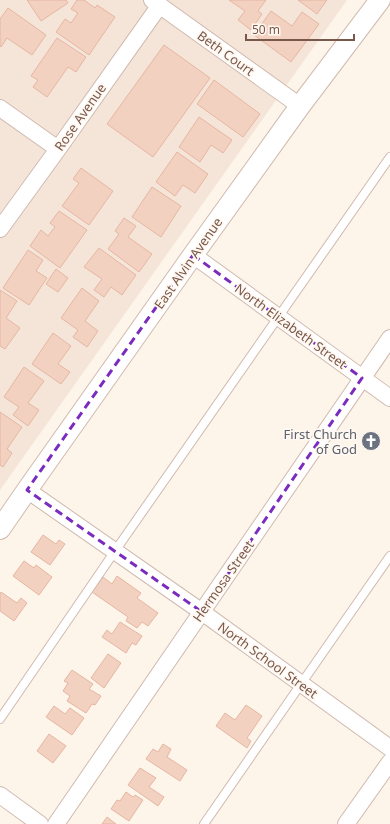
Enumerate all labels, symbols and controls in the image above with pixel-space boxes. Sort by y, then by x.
scale bar [246,16,354,42]
text: 50 m [252,21,280,38]
street label: Beth Court [194,26,258,80]
street label: Rose Avenue [50,80,110,154]
street label: East Alvin Avenue [150,214,226,312]
street label: North Elizabeth Street [231,279,351,373]
place label: First Church of God [284,425,357,458]
church icon: First Church of God [360,430,382,452]
street label: Hermosa Street [188,536,258,625]
street label: North School Street [214,618,322,703]

